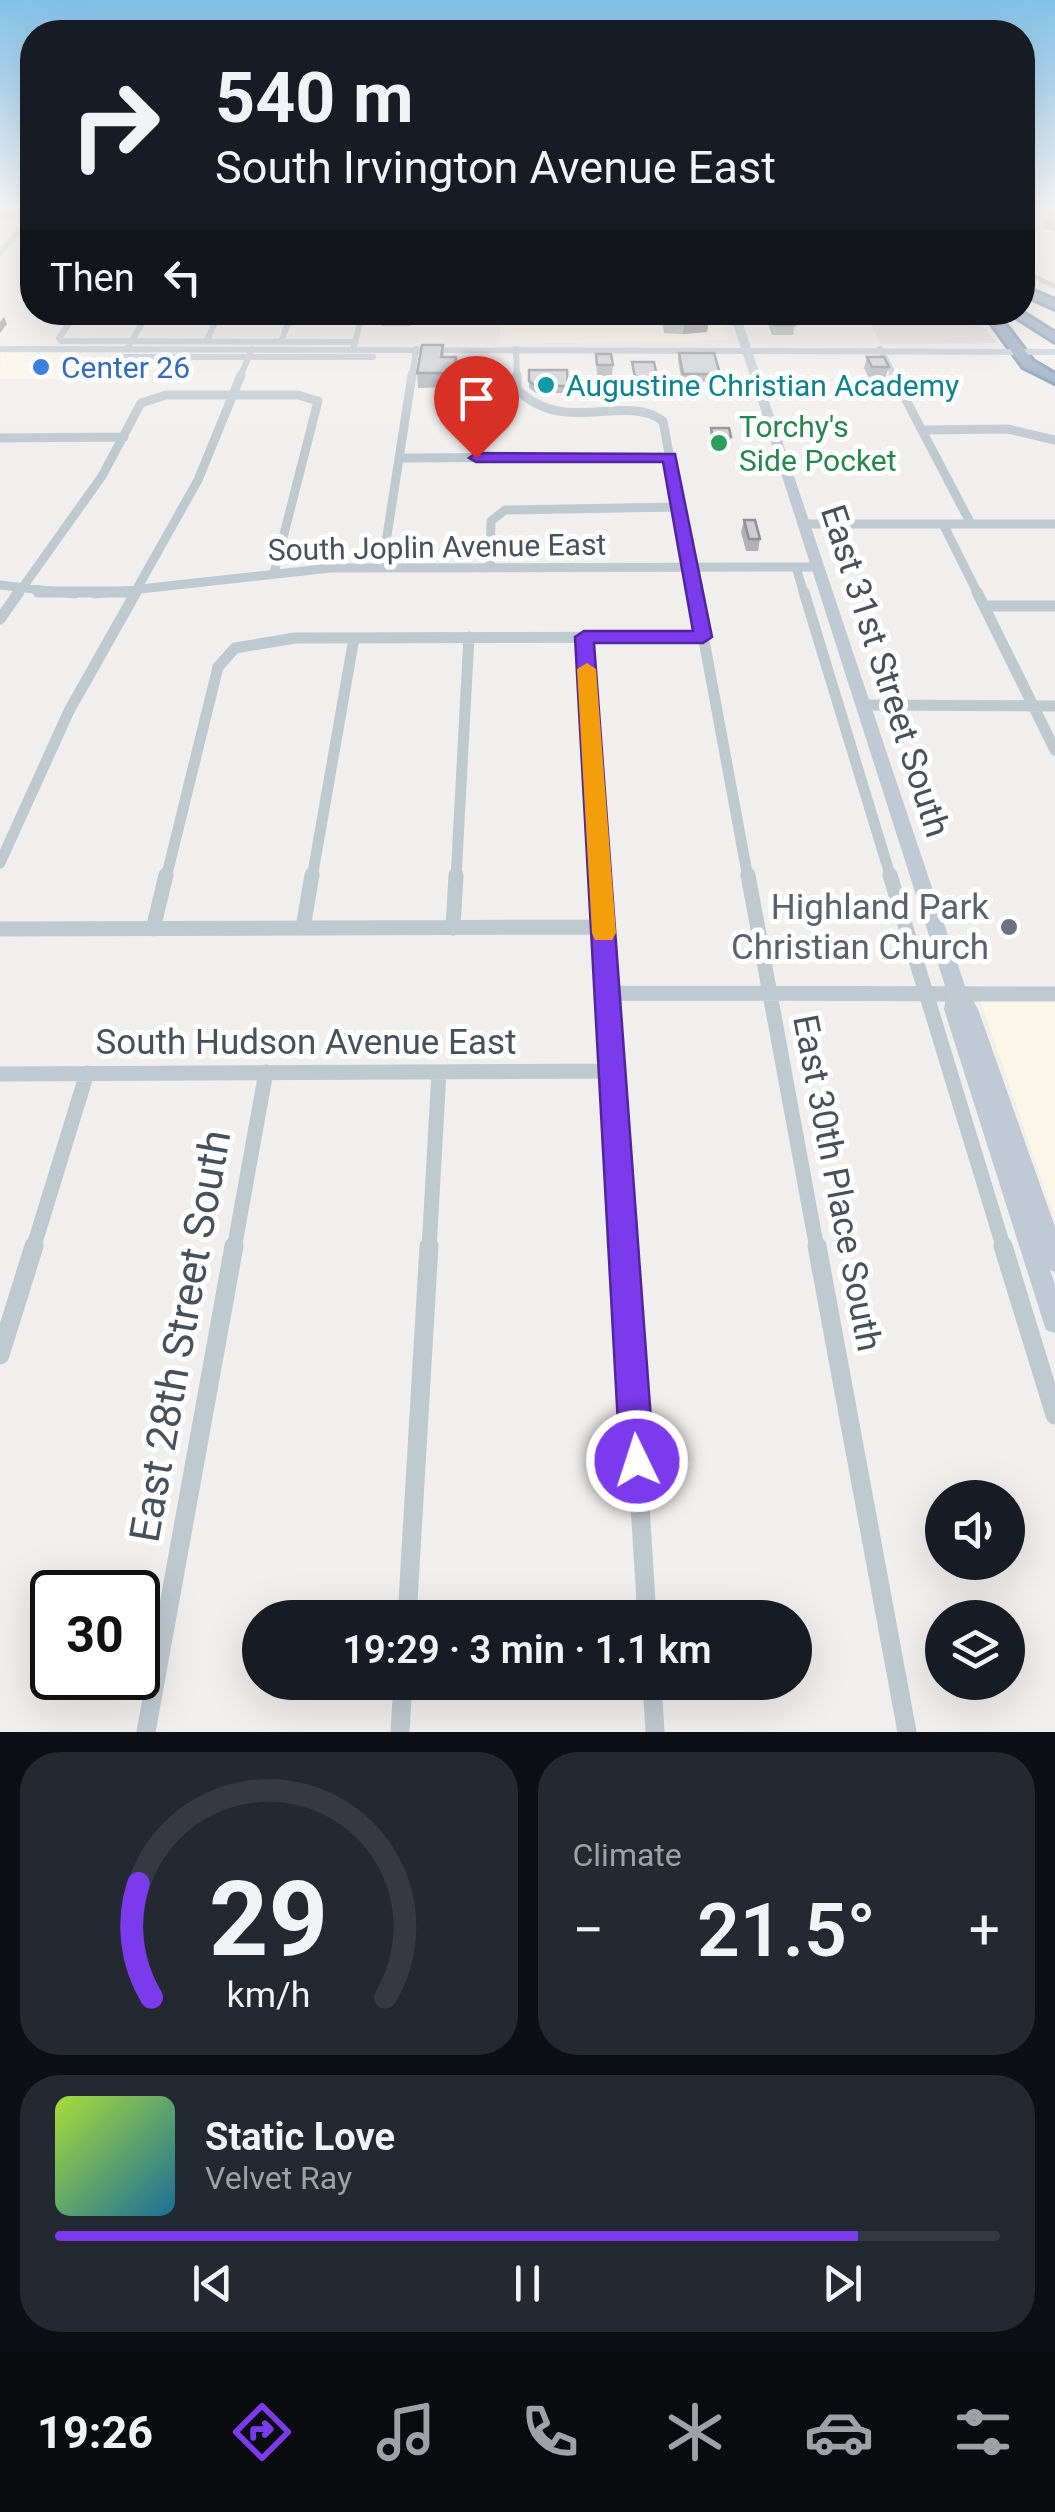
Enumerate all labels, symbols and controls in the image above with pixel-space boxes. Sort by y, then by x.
text: 540 m [215,57,414,139]
icon: right [50,60,180,190]
text: South Irvington Avenue East [215,141,776,194]
icon: left [155,250,210,305]
text: Then [50,256,135,300]
place label: Center 26 [61,350,190,385]
marker: Center 26 [30,356,52,378]
pin [434,356,519,459]
place label: Augustine Christian Academy [566,368,959,403]
icon: arrive [449,371,504,426]
marker: Augustine Christian Academy [535,374,557,396]
place label: Torchy's Side Pocket [739,409,897,478]
marker: Torchy's Side Pocket [708,432,730,454]
street label: East 31st Street South [812,500,958,842]
street label: South Joplin Avenue East [267,527,607,567]
place label: Highland Park Christian Church [731,887,989,968]
marker: Highland Park Christian Church [998,916,1020,938]
street label: East 30th Place South [784,1011,890,1355]
street label: South Hudson Avenue East [95,1022,517,1063]
street label: East 28th Street South [120,1126,240,1546]
position arrow [585,1409,689,1513]
map controls [925,1480,1025,1700]
button: sound [925,1480,1025,1580]
speed limit sign: 30 [30,1570,160,1700]
button: layers [925,1600,1025,1700]
text: 19:29 · 3 min · 1.1 km [342,1628,712,1672]
text: Climate [573,1836,682,1874]
text: 29 [209,1859,328,1980]
text: 21.5° [697,1886,876,1974]
text: − [573,1898,604,1962]
text: + [969,1898,1000,1962]
text: km/h [227,1974,311,2016]
text: Static Love [205,2115,395,2159]
text: Velvet Ray [205,2159,352,2197]
icon: previous [185,2256,240,2311]
icon: pause [500,2256,555,2311]
icon: next [815,2256,870,2311]
icon: directions [227,2397,297,2467]
icon: music [371,2397,441,2467]
icon: phone [515,2397,585,2467]
icon: climate [660,2397,730,2467]
icon: car [804,2397,874,2467]
icon: filters [948,2397,1018,2467]
text: 19:26 [37,2406,153,2459]

